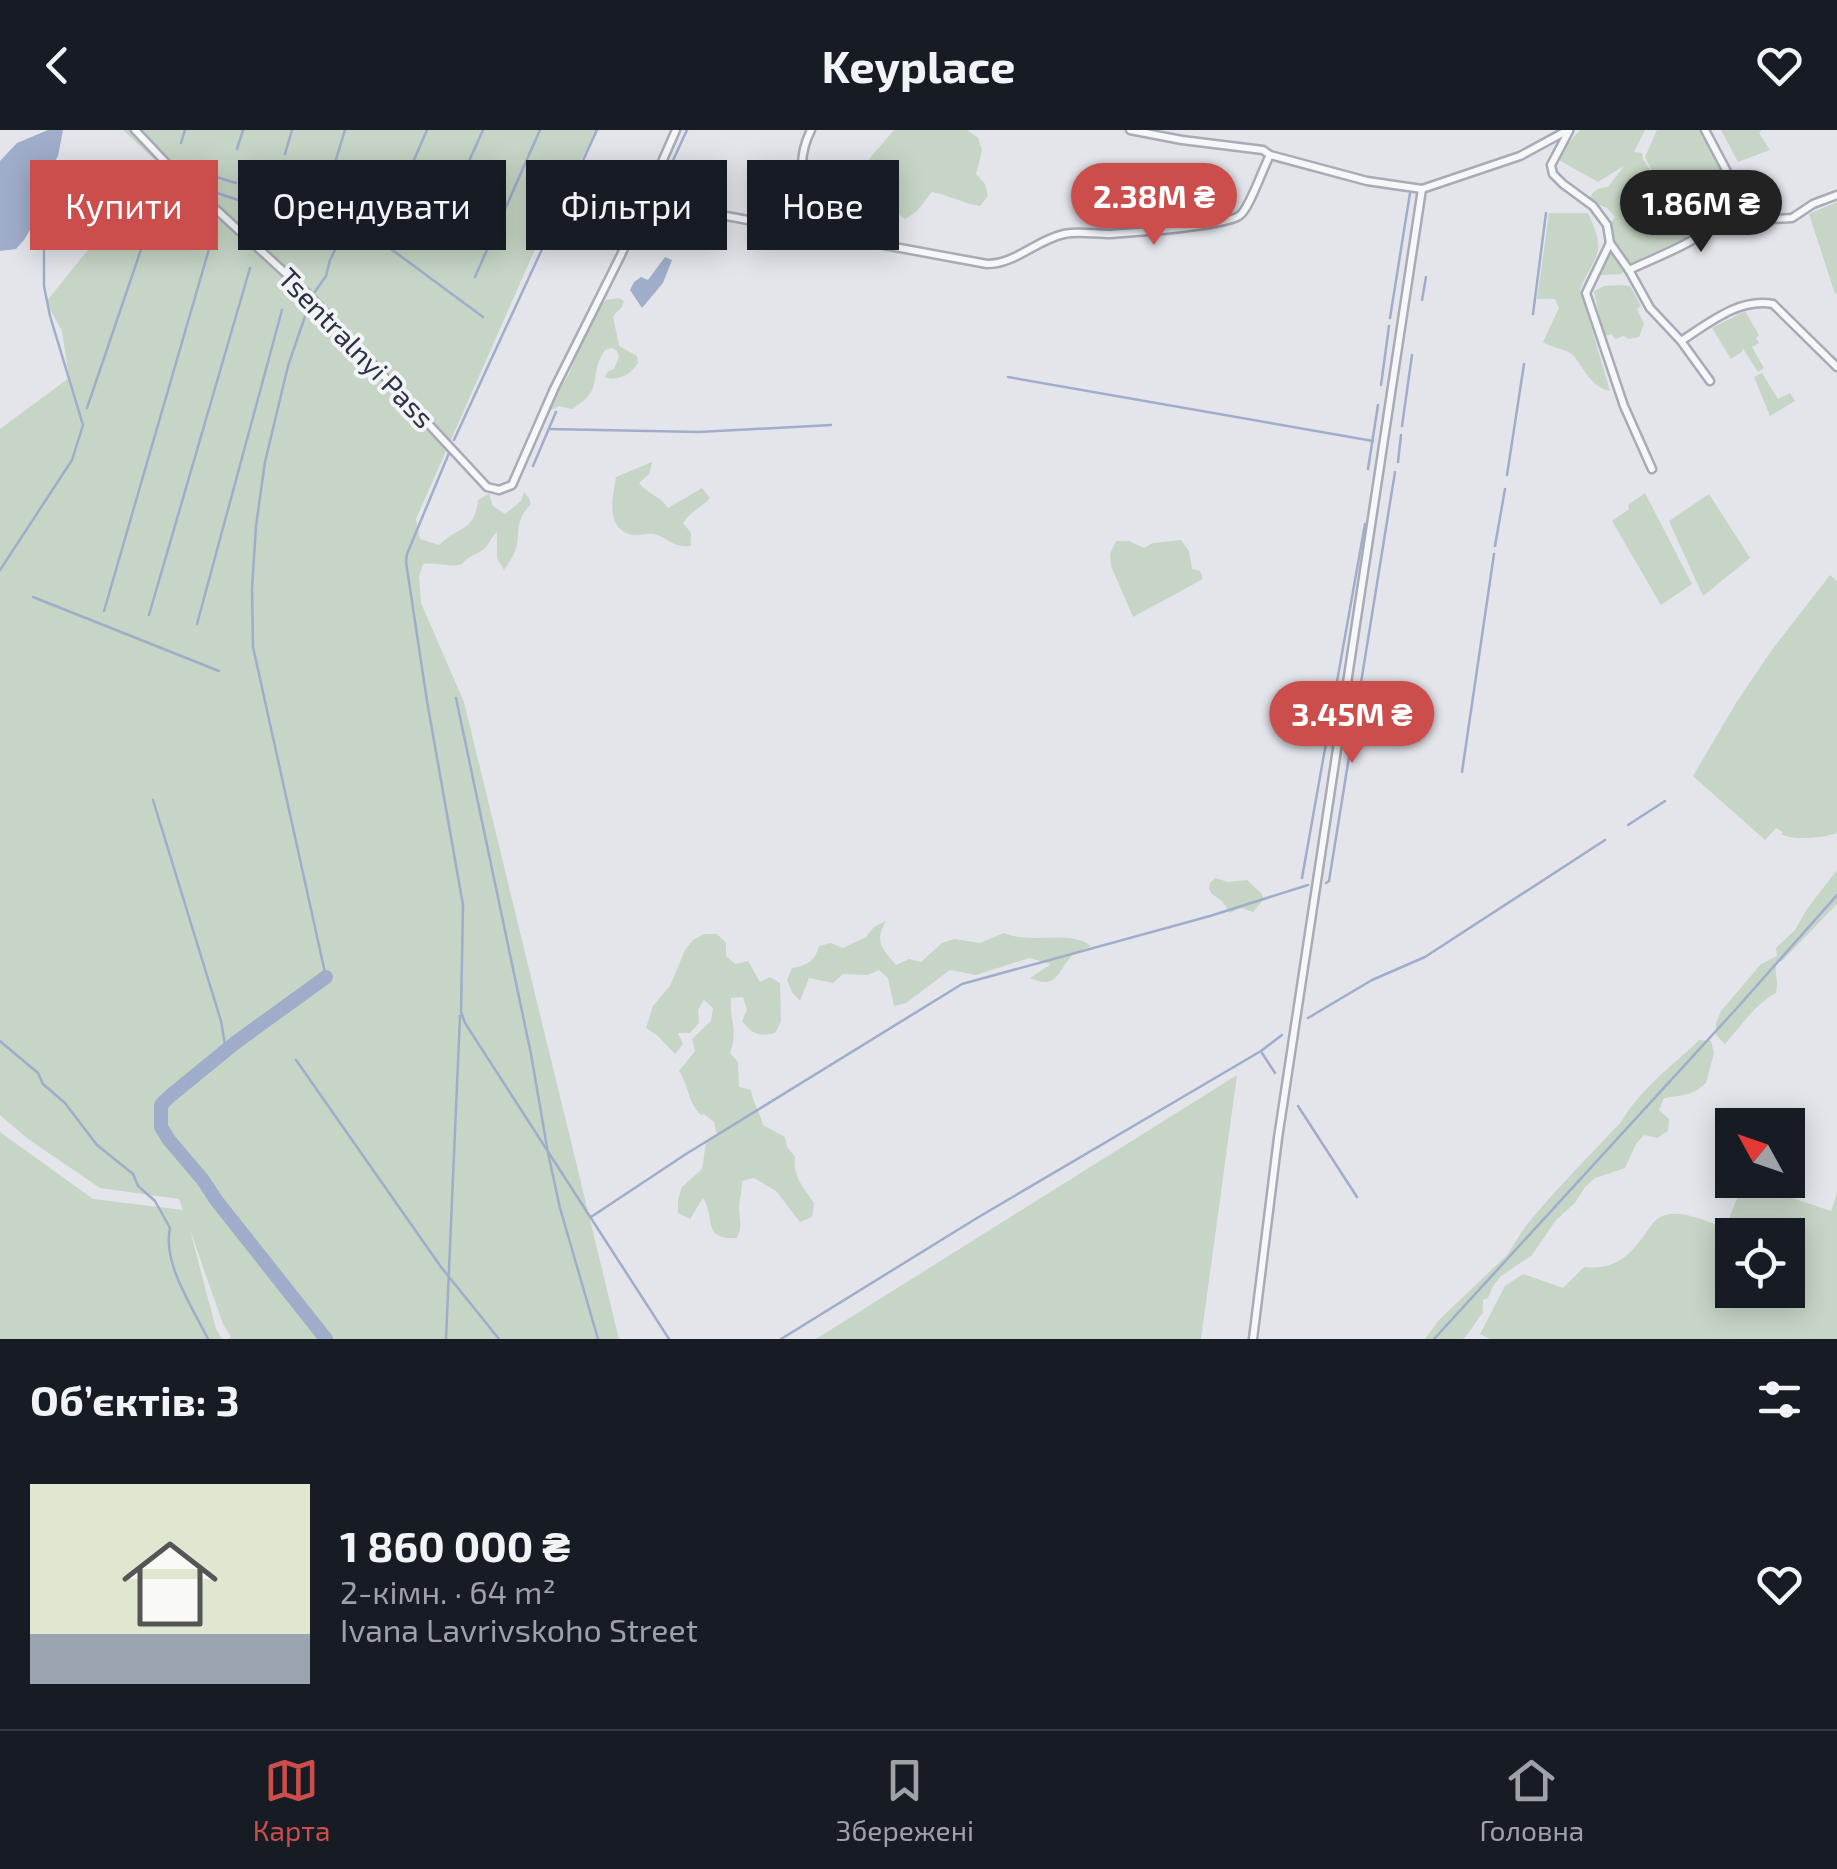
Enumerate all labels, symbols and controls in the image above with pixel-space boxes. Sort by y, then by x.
icon: back [30,38,85,93]
text: Keyplace [822,38,1015,92]
icon: heart [1752,38,1807,93]
chip: Купити [30,160,218,250]
chip: Орендувати [238,160,506,250]
chip: Фільтри [526,160,727,250]
chip: Нове [747,160,899,250]
pin: 2.38M ₴ [1062,163,1246,248]
pin: 1.86M ₴ [1609,170,1793,255]
text: 2.38M ₴ [1093,176,1215,214]
text: 1.86M ₴ [1642,183,1760,221]
street label: Tsentralnyi Pass [272,260,442,434]
pin: 3.45M ₴ [1260,681,1444,766]
text: 3.45M ₴ [1291,694,1413,732]
north arrow [1715,1108,1805,1198]
map controls [1715,1108,1805,1308]
button: locate [1715,1218,1805,1308]
icon: filters [1752,1372,1807,1427]
text: Об’єктів: 3 [30,1374,239,1424]
text: 1 860 000 ₴ [340,1520,570,1570]
icon: home [110,1524,230,1644]
icon: heart [1752,1557,1807,1612]
text: 2-кімн. · 64 m² [340,1572,556,1610]
text: Ivana Lavrivskoho Street [340,1610,698,1648]
tab: Карта [253,1753,330,1847]
tab: Збережені [836,1753,974,1847]
tab: Головна [1479,1753,1584,1847]

